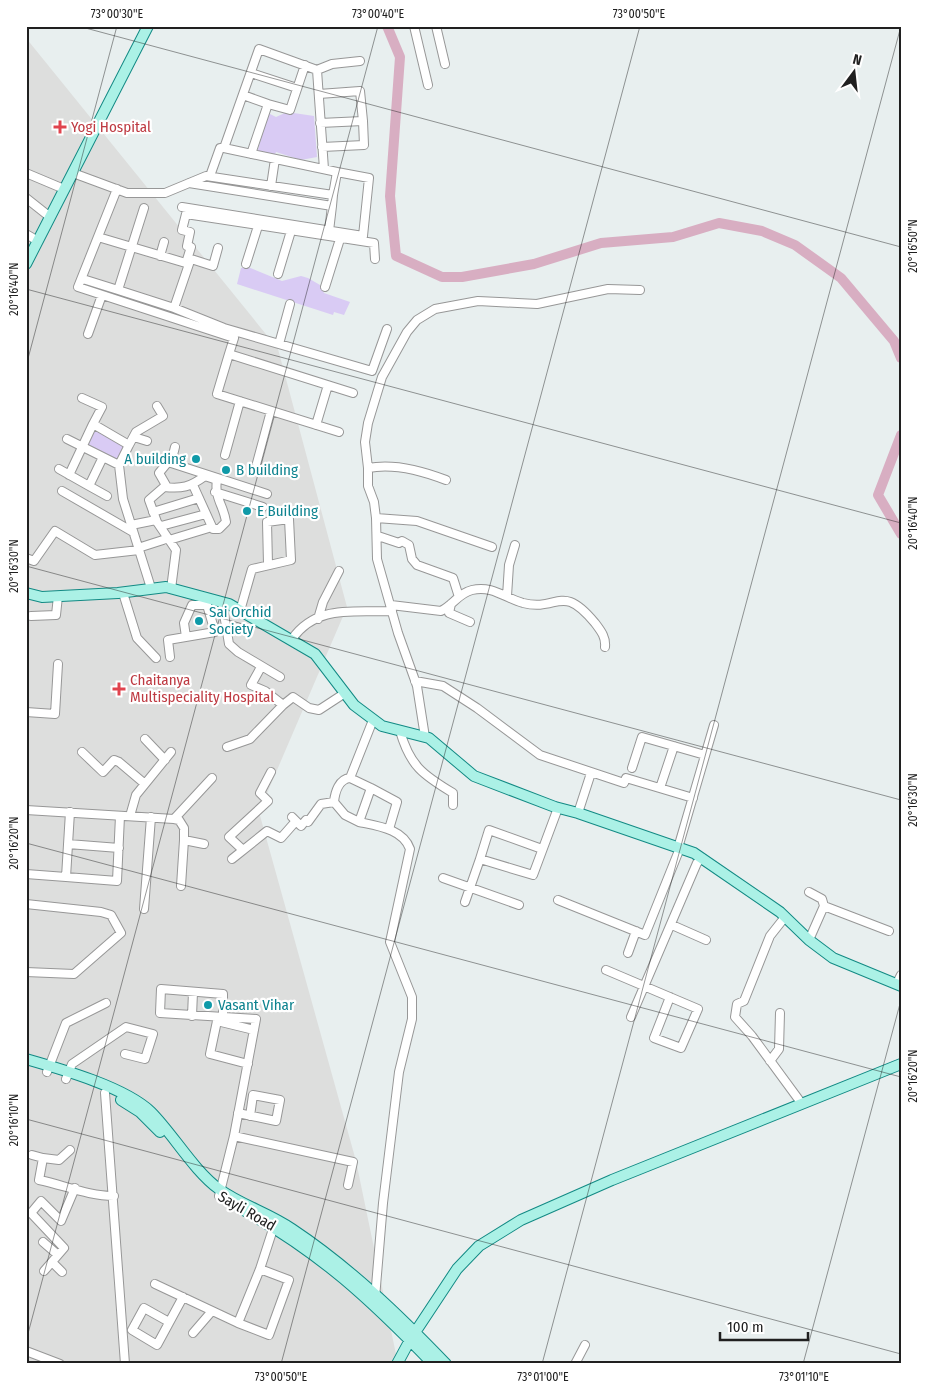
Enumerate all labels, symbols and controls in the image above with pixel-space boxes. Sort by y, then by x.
text: 73°00'30"E [91,7,144,21]
text: 73°00'40"E [352,7,404,21]
text: 73°00'50"E [613,7,666,21]
north arrow [830,48,880,98]
text: N [851,51,863,69]
place label: Yogi Hospital [71,118,151,136]
marker: Yogi Hospital [53,120,67,134]
text: 20°16'50"N [906,219,920,273]
text: 20°16'40"N [7,262,21,316]
place label: A building [124,450,186,468]
marker: A building [190,453,202,465]
place label: B building [236,461,298,479]
marker: B building [220,464,232,476]
text: 20°16'40"N [906,496,920,550]
place label: E Building [257,502,318,520]
marker: E Building [241,505,253,517]
text: 20°16'30"N [7,539,21,593]
place label: Sai Orchid Society [209,603,271,638]
marker: Sai Orchid Society [193,615,205,627]
place label: Chaitanya Multispeciality Hospital [130,671,274,706]
marker: Chaitanya Multispeciality Hospital [112,682,126,696]
text: 20°16'30"N [906,773,920,827]
text: 20°16'20"N [7,816,21,870]
place label: Vasant Vihar [218,996,295,1014]
marker: Vasant Vihar [202,999,214,1011]
text: 20°16'20"N [906,1049,920,1103]
text: 20°16'10"N [7,1094,21,1146]
street label: Sayli Road [215,1187,279,1235]
scale bar [720,1310,807,1342]
text: 100 m [727,1318,764,1336]
text: 73°00'50"E [255,1370,308,1384]
text: 73°01'00"E [517,1370,569,1384]
text: 73°01'10"E [779,1370,829,1384]

